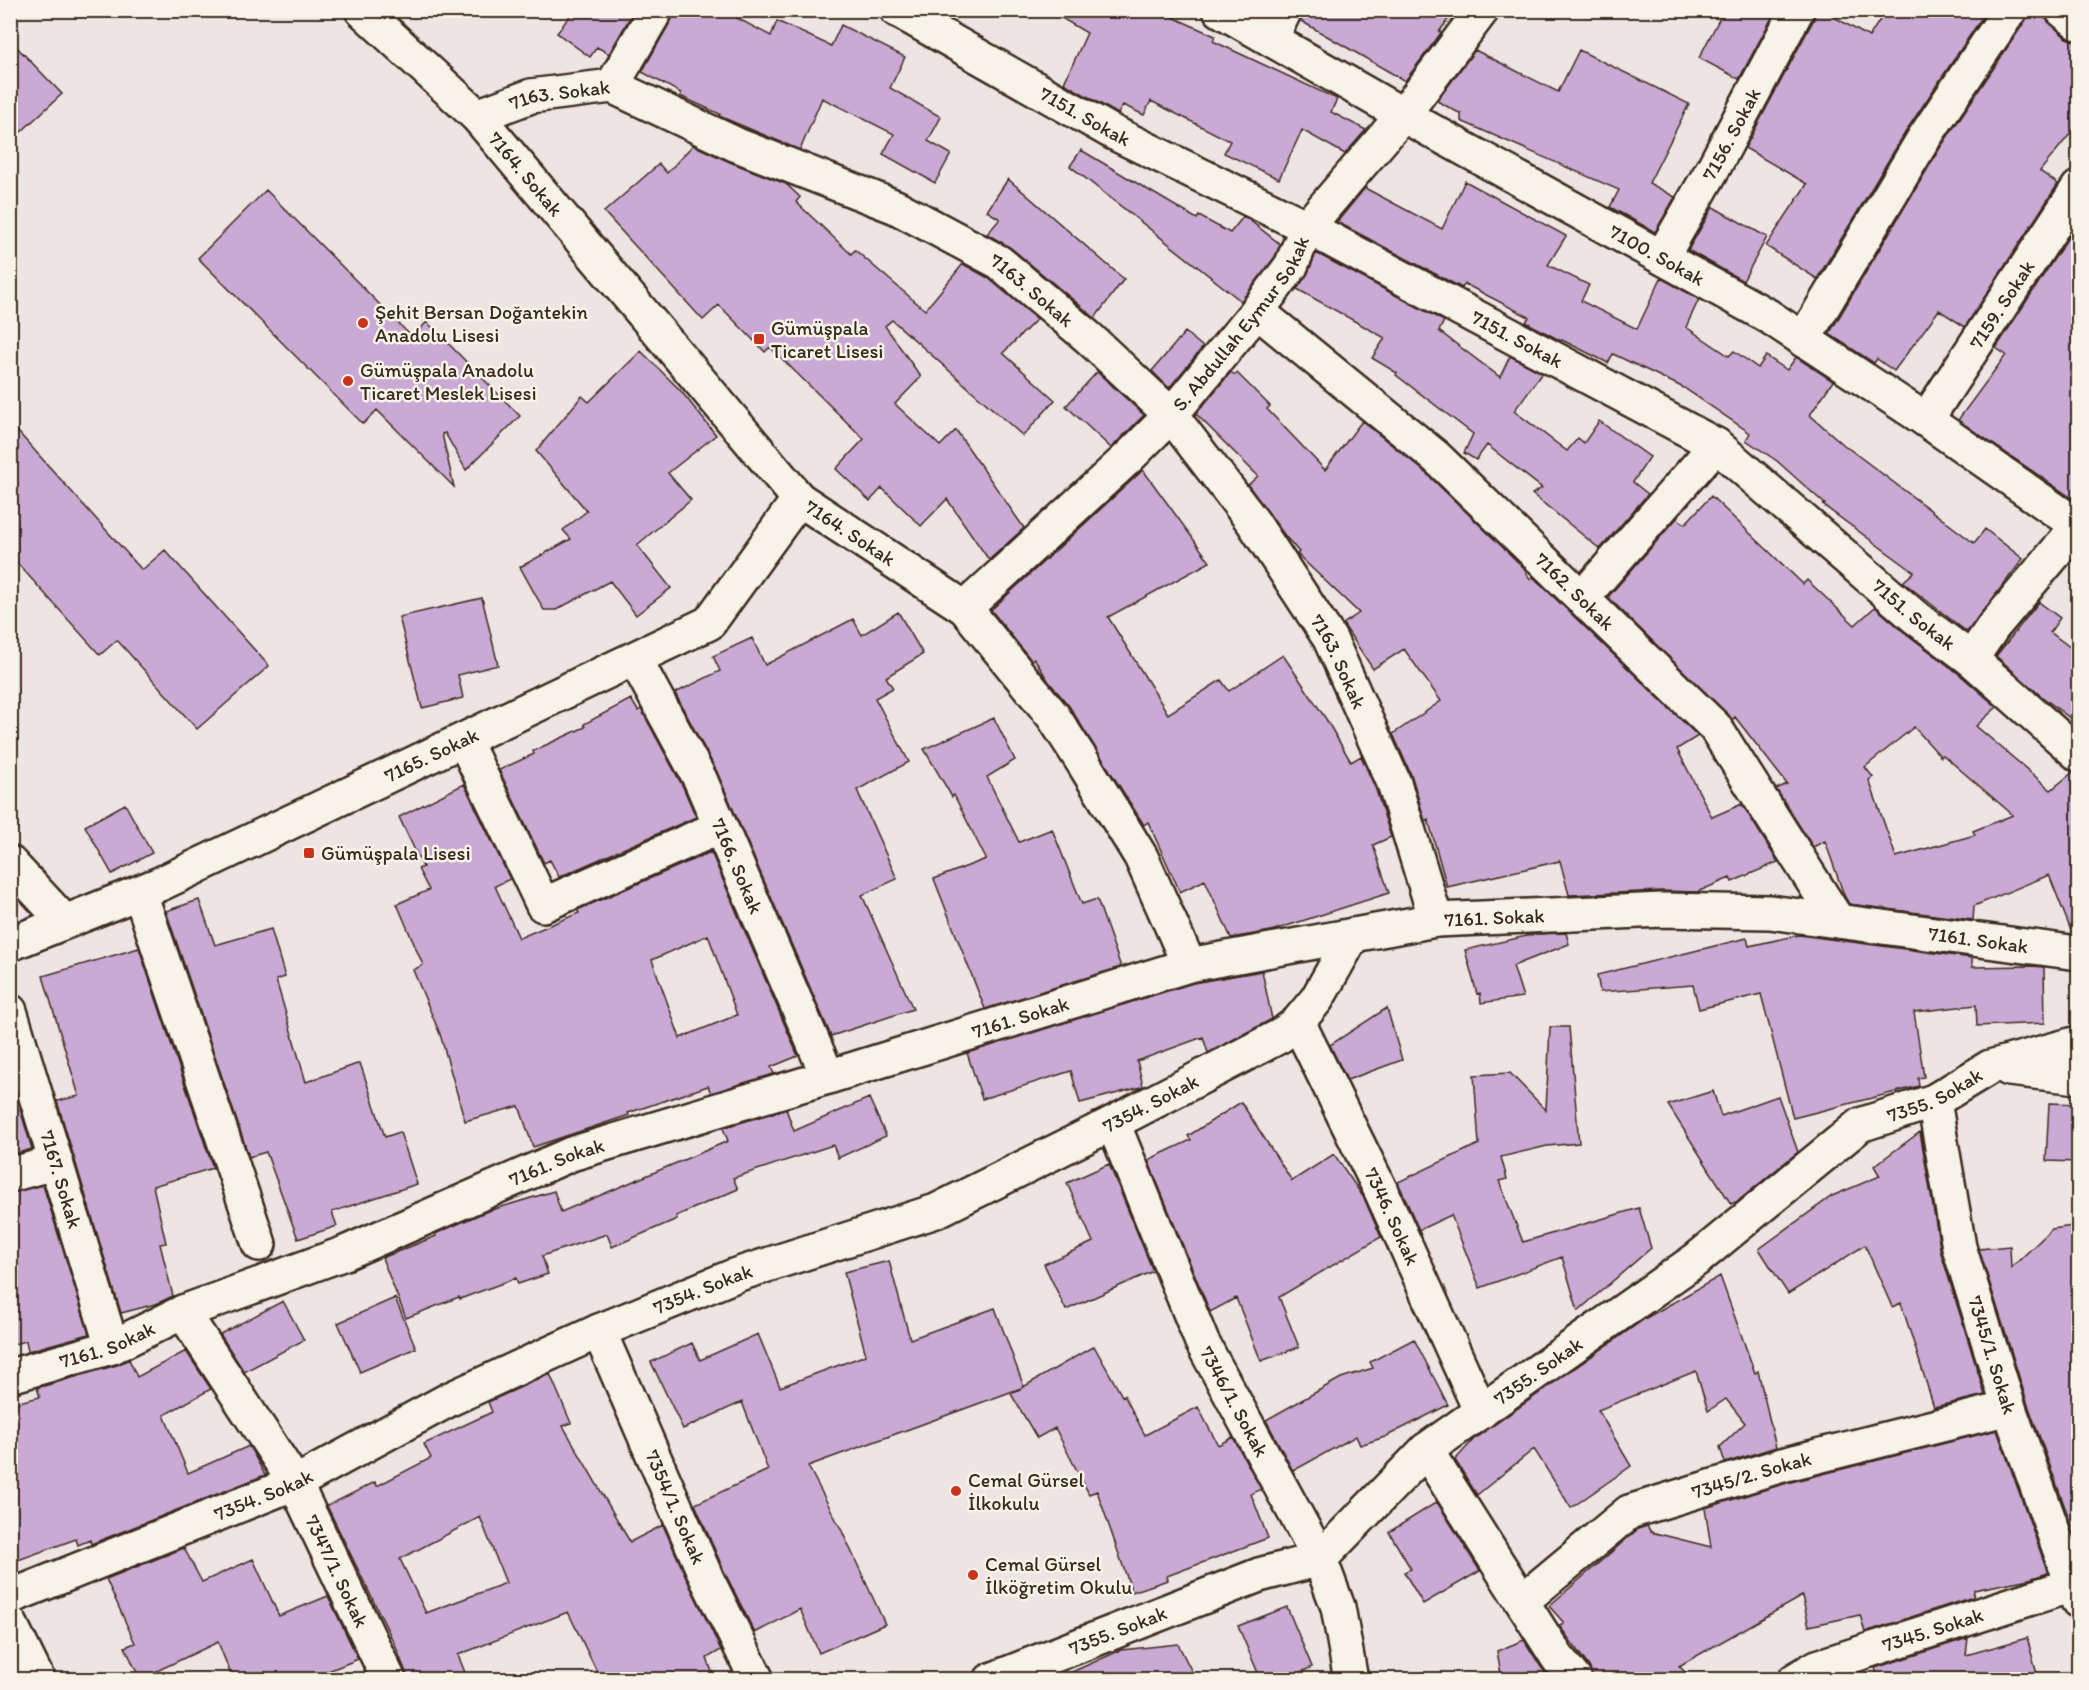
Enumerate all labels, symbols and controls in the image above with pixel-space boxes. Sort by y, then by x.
street label: 7163. Sokak [506,74,611,115]
street label: 7151. Sokak [1035,81,1134,151]
street label: 7156. Sokak [1697,84,1766,185]
street label: 7164. Sokak [483,127,568,221]
street label: 7100. Sokak [1605,219,1709,291]
street label: S. Abdullah Eymur Sokak [1167,232,1314,416]
street label: 7163. Sokak [986,248,1079,332]
street label: 7159. Sokak [1964,256,2039,354]
place label: Şehit Bersan Doğantekin Anadolu Lisesi [375,300,588,347]
street label: 7151. Sokak [1467,305,1567,373]
marker: Şehit Bersan Doğantekin Anadolu Lisesi [356,316,370,330]
place label: Gümüşpala Ticaret Lisesi [771,316,883,363]
marker: Gümüşpala Ticaret Lisesi [752,332,766,346]
place label: Gümüşpala Anadolu Ticaret Meslek Lisesi [360,358,537,405]
marker: Gümüşpala Anadolu Ticaret Meslek Lisesi [341,374,355,388]
street label: 7164. Sokak [800,494,900,571]
street label: 7162. Sokak [1530,547,1620,635]
street label: 7151. Sokak [1867,573,1960,655]
street label: 7163. Sokak [1305,610,1371,712]
street label: 7165. Sokak [380,722,482,788]
street label: 7166. Sokak [706,814,768,917]
place label: Gümüşpala Lisesi [321,841,471,865]
marker: Gümüşpala Lisesi [302,846,316,860]
street label: 7161. Sokak [1444,903,1545,932]
street label: 7161. Sokak [1927,921,2030,958]
street label: 7161. Sokak [969,991,1072,1044]
street label: 7355. Sokak [1884,1063,1987,1127]
street label: 7354. Sokak [1099,1069,1202,1138]
street label: 7167. Sokak [35,1128,87,1231]
street label: 7161. Sokak [505,1133,607,1192]
street label: 7346. Sokak [1359,1164,1425,1269]
street label: 7354. Sokak [650,1259,755,1320]
street label: 7345/1. Sokak [1963,1293,2022,1417]
street label: 7161. Sokak [57,1316,159,1373]
street label: 7355. Sokak [1489,1332,1587,1411]
street label: 7346/1. Sokak [1195,1342,1274,1461]
street label: 7354/1. Sokak [640,1446,711,1568]
street label: 7345/2. Sokak [1689,1446,1814,1504]
street label: 7354. Sokak [210,1464,317,1526]
place label: Cemal Gürsel İlkokulu [968,1468,1084,1515]
marker: Cemal Gürsel İlkokulu [949,1484,963,1498]
street label: 7347/1. Sokak [300,1511,374,1631]
place label: Cemal Gürsel İlköğretim Okulu [985,1552,1132,1599]
marker: Cemal Gürsel İlköğretim Okulu [966,1568,980,1582]
street label: 7355. Sokak [1065,1600,1170,1660]
street label: 7345. Sokak [1879,1602,1986,1657]

